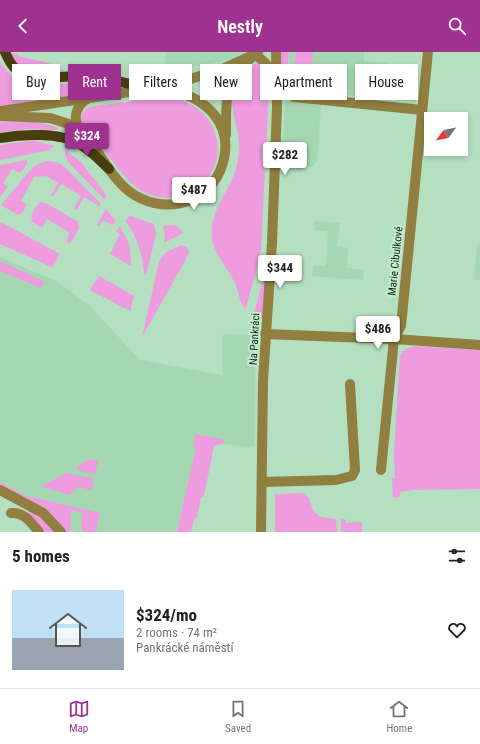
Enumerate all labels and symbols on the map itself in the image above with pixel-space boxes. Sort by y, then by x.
north arrow [424,112,468,156]
pin: $324 [63,123,111,157]
pin: $282 [261,142,309,176]
pin: $487 [170,177,218,211]
street label: Marie Cibulkové [385,226,406,296]
pin: $344 [256,255,304,289]
street label: Na Pankráci [247,313,262,365]
pin: $486 [354,316,402,350]

